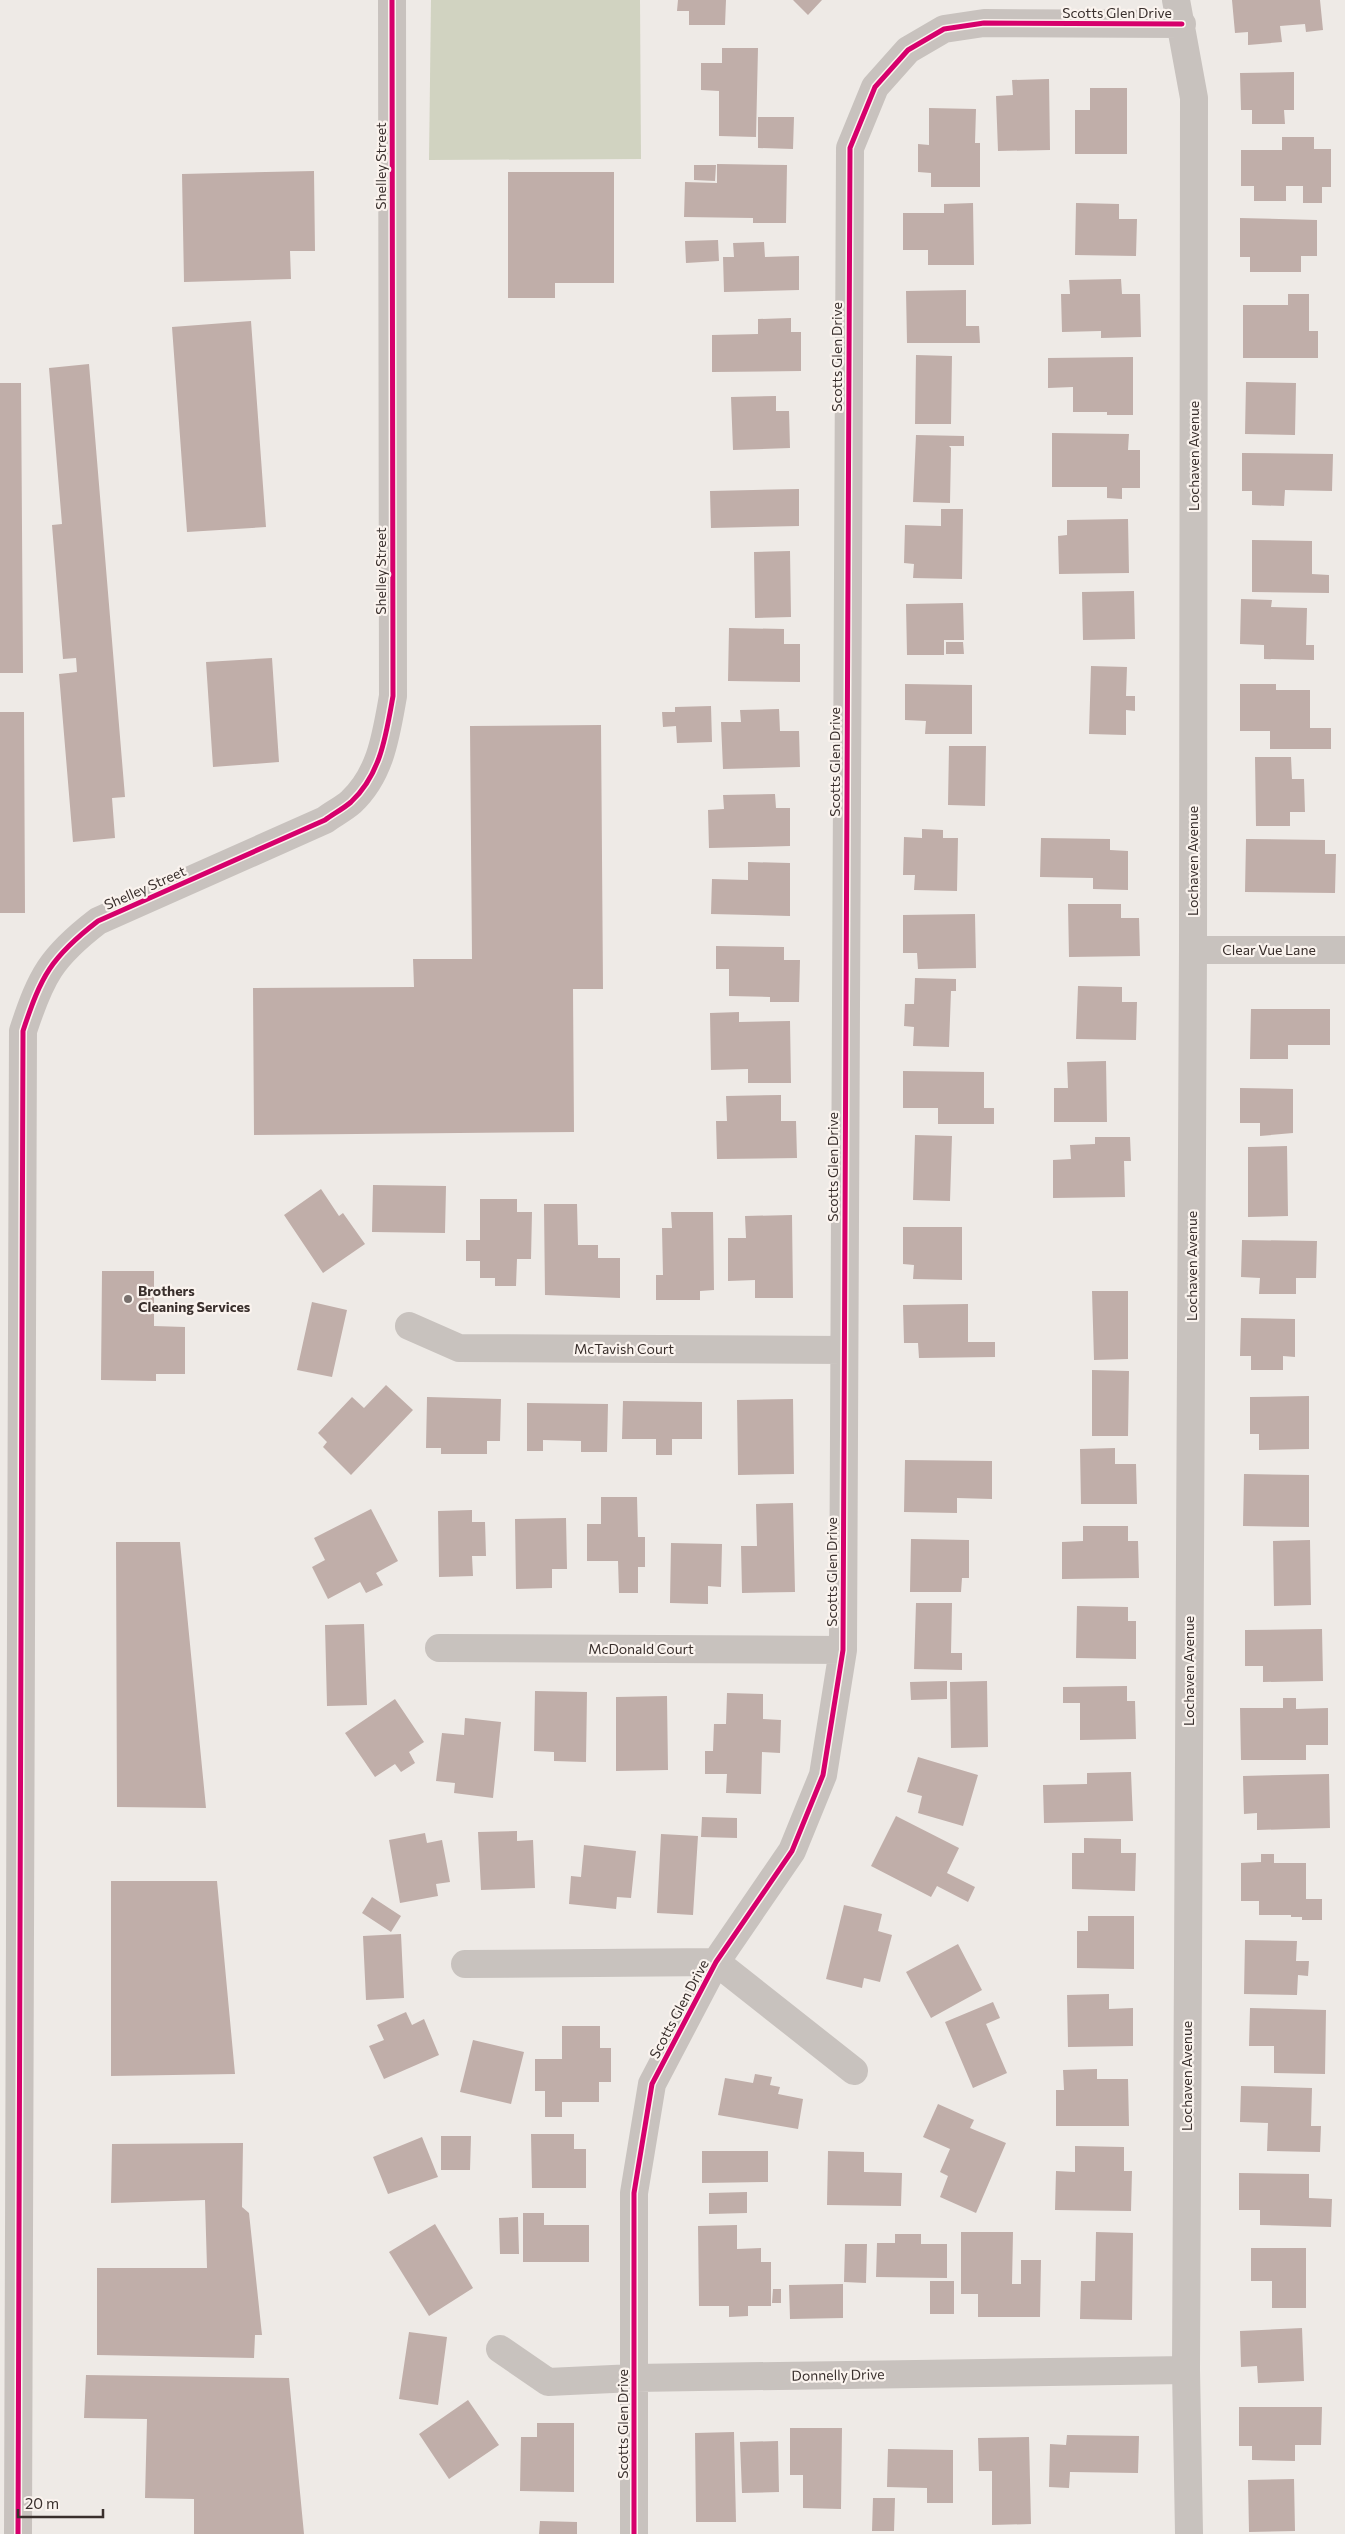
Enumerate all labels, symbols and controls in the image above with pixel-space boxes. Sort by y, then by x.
street label: Scotts Glen Drive [1062,4,1172,21]
street label: Shelley Street [372,122,389,210]
street label: Scotts Glen Drive [828,302,845,412]
street label: Lochaven Avenue [1185,401,1202,511]
street label: Shelley Street [372,527,389,615]
street label: Scotts Glen Drive [826,707,843,817]
street label: Lochaven Avenue [1184,806,1201,916]
street label: Shelley Street [101,862,188,913]
street label: Clear Vue Lane [1222,941,1316,958]
street label: Scotts Glen Drive [824,1112,841,1222]
street label: Lochaven Avenue [1183,1211,1200,1321]
place label: Brothers Cleaning Services [138,1282,251,1315]
marker: Brothers Cleaning Services [122,1293,134,1305]
street label: McTavish Court [574,1340,674,1357]
street label: Scotts Glen Drive [823,1517,840,1627]
street label: Lochaven Avenue [1180,1616,1197,1726]
street label: McDonald Court [588,1640,694,1657]
street label: Scotts Glen Drive [645,1956,712,2061]
street label: Lochaven Avenue [1178,2021,1195,2131]
street label: Donnelly Drive [791,2365,885,2384]
street label: Scotts Glen Drive [614,2369,631,2479]
scale bar [18,2486,102,2518]
text: 20 m [25,2494,59,2512]

